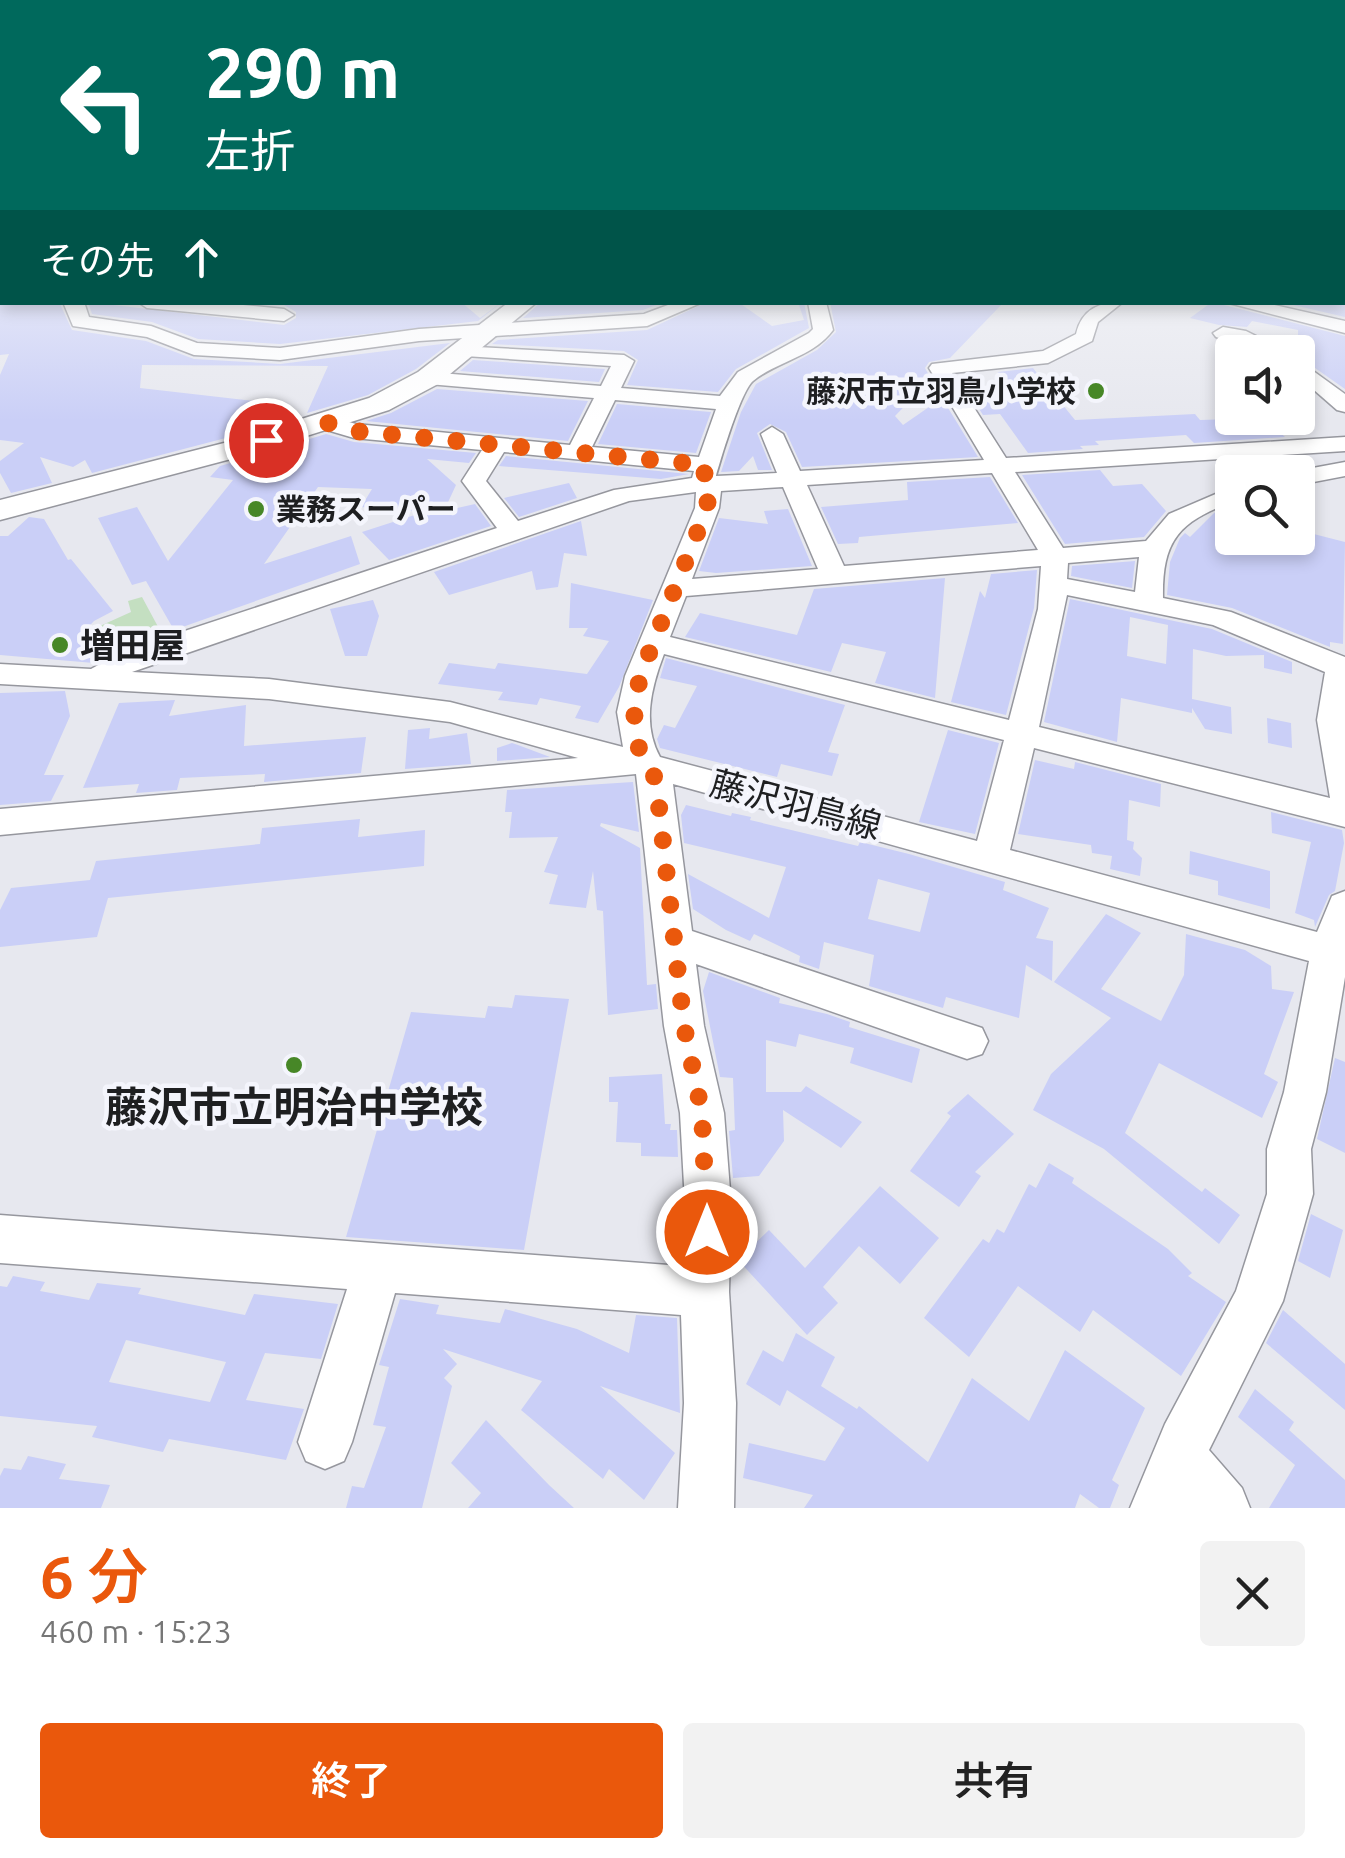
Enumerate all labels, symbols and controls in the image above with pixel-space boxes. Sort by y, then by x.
text: 290 m [205,33,400,111]
icon: left [40,40,170,170]
text: 左折 [205,125,295,176]
icon: ahead [174,230,229,285]
text: その先 [40,239,154,281]
map controls [1215,335,1315,555]
button: sound [1215,335,1315,435]
place label: 藤沢市立羽鳥小学校 [806,374,1076,408]
marker: 藤沢市立羽鳥小学校 [1085,380,1107,402]
pin [224,398,309,483]
icon: arrive [239,413,294,468]
button: search [1215,455,1315,555]
place label: 業務スーパー [276,492,456,526]
marker: 業務スーパー [245,498,267,520]
place label: 増田屋 [80,625,185,665]
marker: 増田屋 [49,634,71,656]
street label: 藤沢羽鳥線 [706,762,886,846]
marker: 藤沢市立明治中学校 [283,1054,305,1076]
place label: 藤沢市立明治中学校 [105,1083,483,1130]
position arrow [655,1180,759,1284]
button: close [1200,1541,1305,1646]
text: 6 分 [40,1542,148,1609]
text: 460 m · 15:23 [40,1613,232,1649]
button: 終了 [40,1723,663,1838]
button: 共有 [683,1723,1305,1838]

